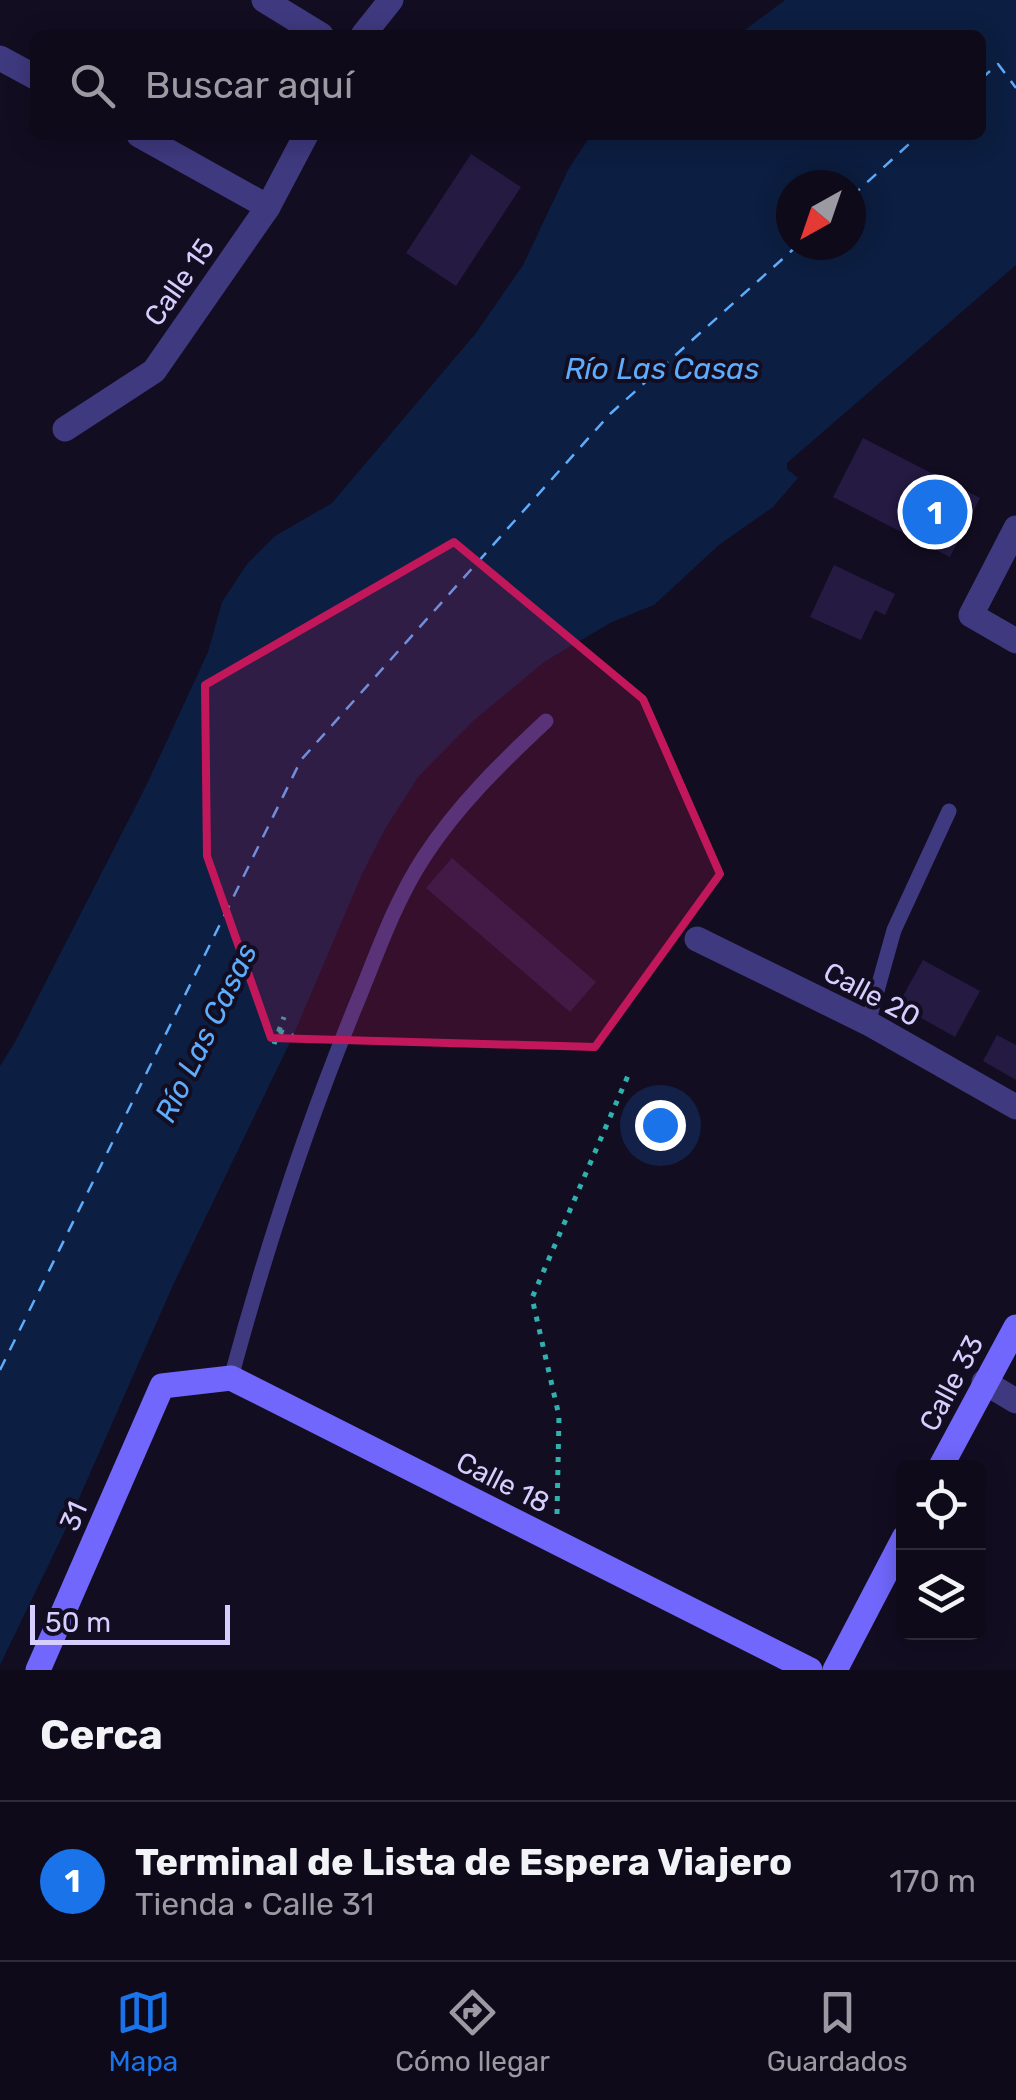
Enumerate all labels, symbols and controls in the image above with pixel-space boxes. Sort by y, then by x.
search box [30,30,986,140]
icon: search [65,58,120,113]
text: Buscar aquí [145,62,353,108]
north arrow [776,170,866,260]
street label: Calle 15 [138,232,221,332]
water label: Río Las Casas [565,351,759,387]
pin: 1 [902,474,968,550]
water label: Río Las Casas [147,938,265,1128]
street label: Calle 20 [818,955,926,1034]
your location [635,1100,686,1151]
street label: Calle 33 [912,1330,990,1437]
street label: Calle 18 [451,1445,555,1520]
map controls [896,1460,986,1640]
button: locate [896,1460,986,1550]
street label: 31 [53,1497,94,1536]
button: layers [896,1550,986,1640]
scale bar [30,1600,230,1644]
text: 50 m [45,1606,111,1639]
text: Cerca [40,1710,163,1760]
text: Terminal de Lista de Espera Viajero [135,1839,792,1885]
text: 1 [65,1862,80,1900]
text: 170 m [889,1862,976,1900]
text: Tienda · Calle 31 [135,1885,374,1923]
tab: Mapa [108,1985,178,2078]
tab: Cómo llegar [395,1985,550,2078]
tab: Guardados [767,1985,908,2078]

